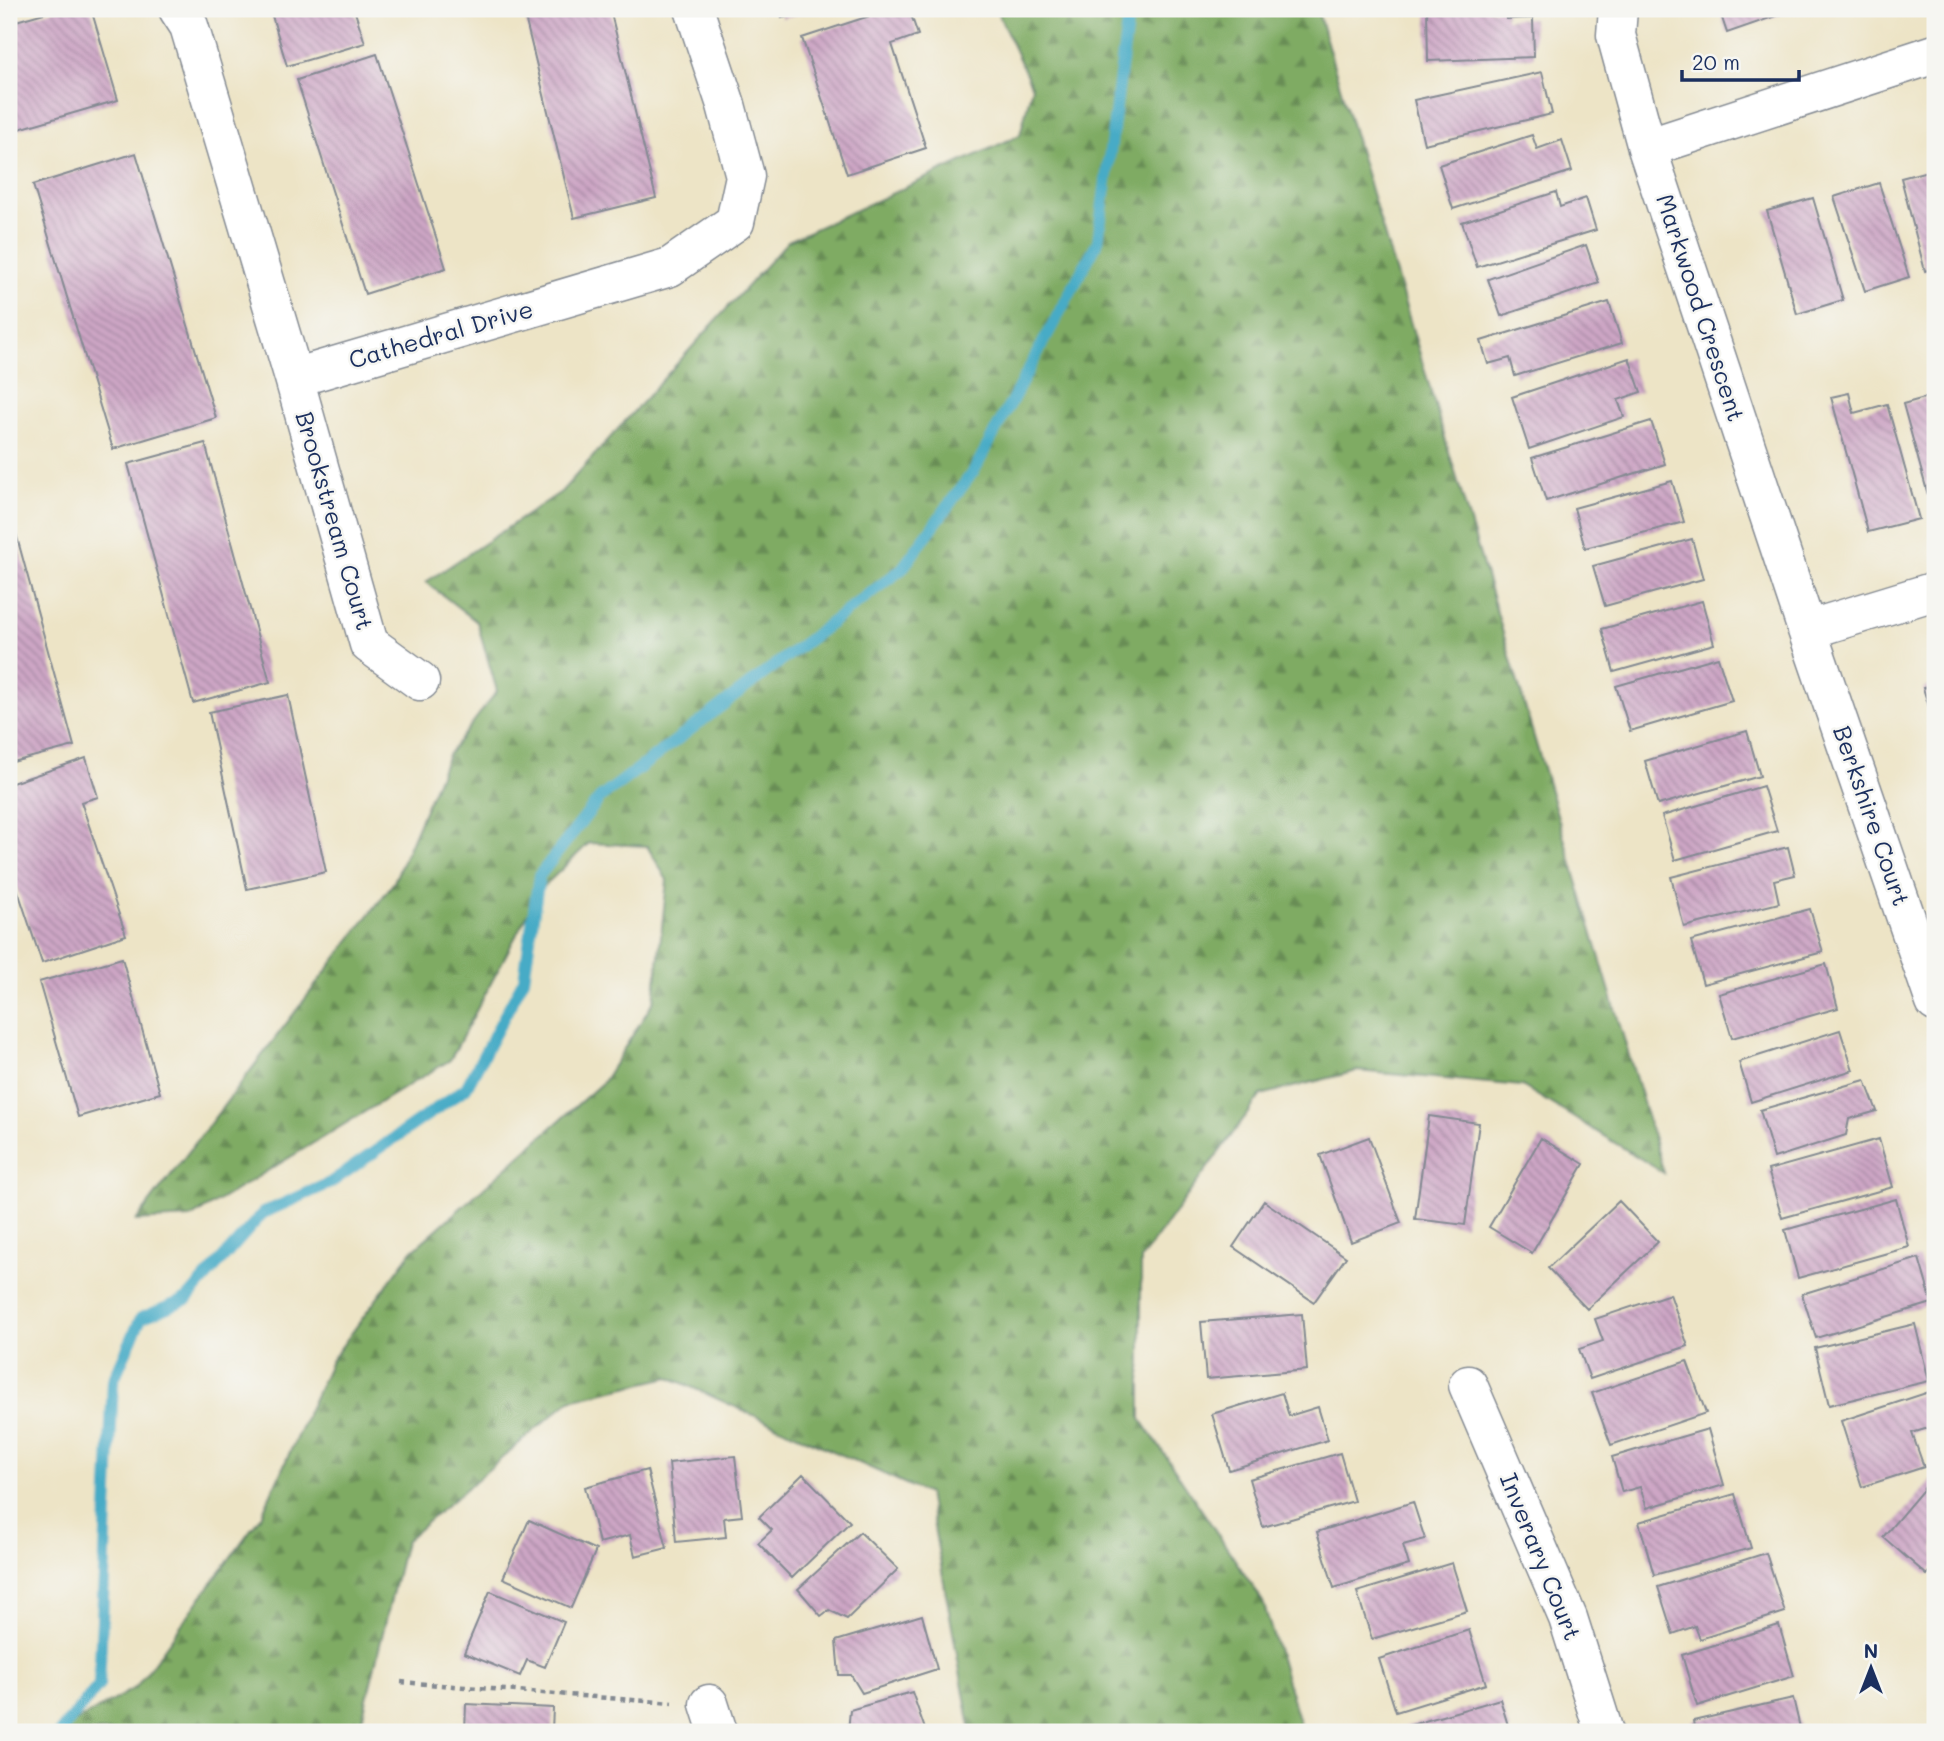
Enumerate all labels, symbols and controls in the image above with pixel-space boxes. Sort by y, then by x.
scale bar [1682,38,1799,82]
text: 20 m [1692,48,1740,75]
street label: Markwood Crescent [1650,190,1753,425]
street label: Cathedral Drive [345,292,536,375]
street label: Brookstream Court [289,408,382,634]
street label: Berkshire Court [1827,721,1918,910]
street label: Inverary Court [1494,1468,1589,1645]
north arrow [1836,1632,1906,1702]
text: N [1864,1638,1878,1663]

